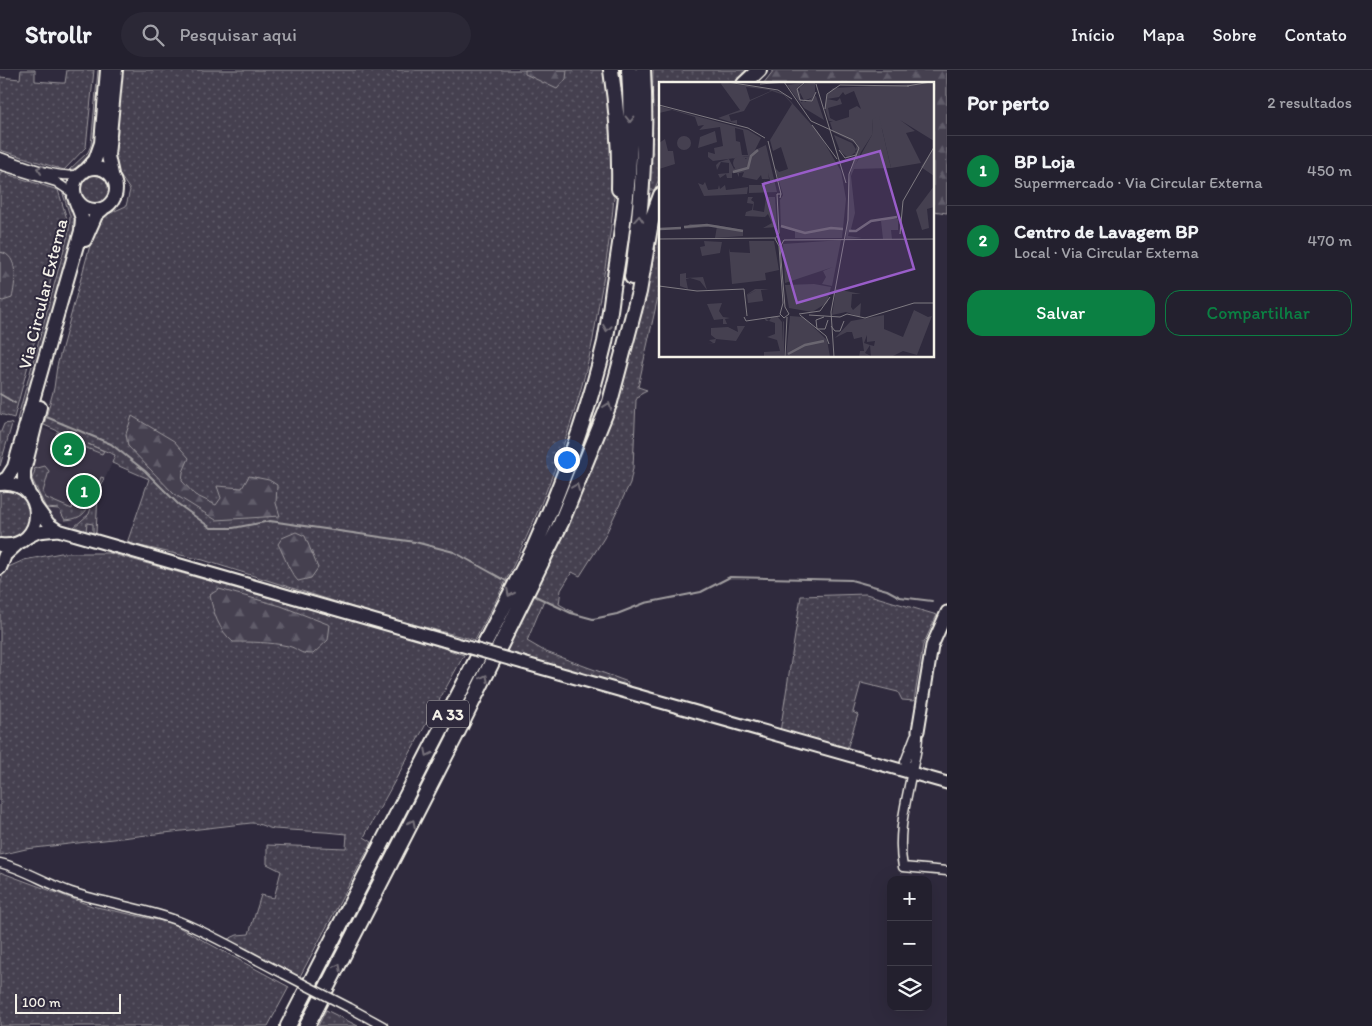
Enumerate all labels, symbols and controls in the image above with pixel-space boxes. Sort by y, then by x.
search box [121,12,471,57]
text: Strollr [25,20,91,49]
icon: search [139,21,167,49]
text: Pesquisar aqui [179,23,297,46]
text: Início [1071,24,1115,46]
text: Mapa [1143,24,1185,46]
text: Sobre [1213,24,1257,46]
text: Contato [1285,24,1347,46]
inset map [659,82,934,358]
text: Por perto [967,90,1049,115]
text: 2 resultados [1267,93,1352,112]
one-way arrow [625,115,635,123]
text: BP Loja [1014,150,1075,173]
text: 1 [979,161,987,180]
text: 450 m [1307,161,1352,180]
one-way arrow [37,164,45,174]
text: Supermercado · Via Circular Externa [1014,173,1262,192]
one-way arrow [633,215,644,223]
street label: Via Circular Externa [14,216,73,372]
text: Centro de Lavagem BP [1014,220,1198,243]
text: 2 [979,231,987,250]
text: 470 m [1308,231,1352,250]
text: Local · Via Circular Externa [1014,243,1199,262]
button: Salvar [967,290,1155,336]
button: Compartilhar [1165,290,1352,336]
one-way arrow [602,325,613,333]
one-way arrow [602,402,612,410]
pin: 2 [52,430,84,468]
your location [554,447,580,473]
pin: 1 [68,472,100,510]
one-way arrow [569,483,580,492]
one-way arrow [506,588,516,597]
one-way arrow [479,674,489,683]
road number: A 33 [427,700,469,728]
one-way arrow [424,748,434,757]
one-way arrow [406,819,416,828]
map controls [887,876,932,1011]
button: + [887,876,932,921]
button: − [887,921,932,966]
one-way arrow [332,963,342,972]
button: layers [887,966,932,1011]
scale bar [15,991,121,1014]
text: 100 m [22,994,61,1011]

